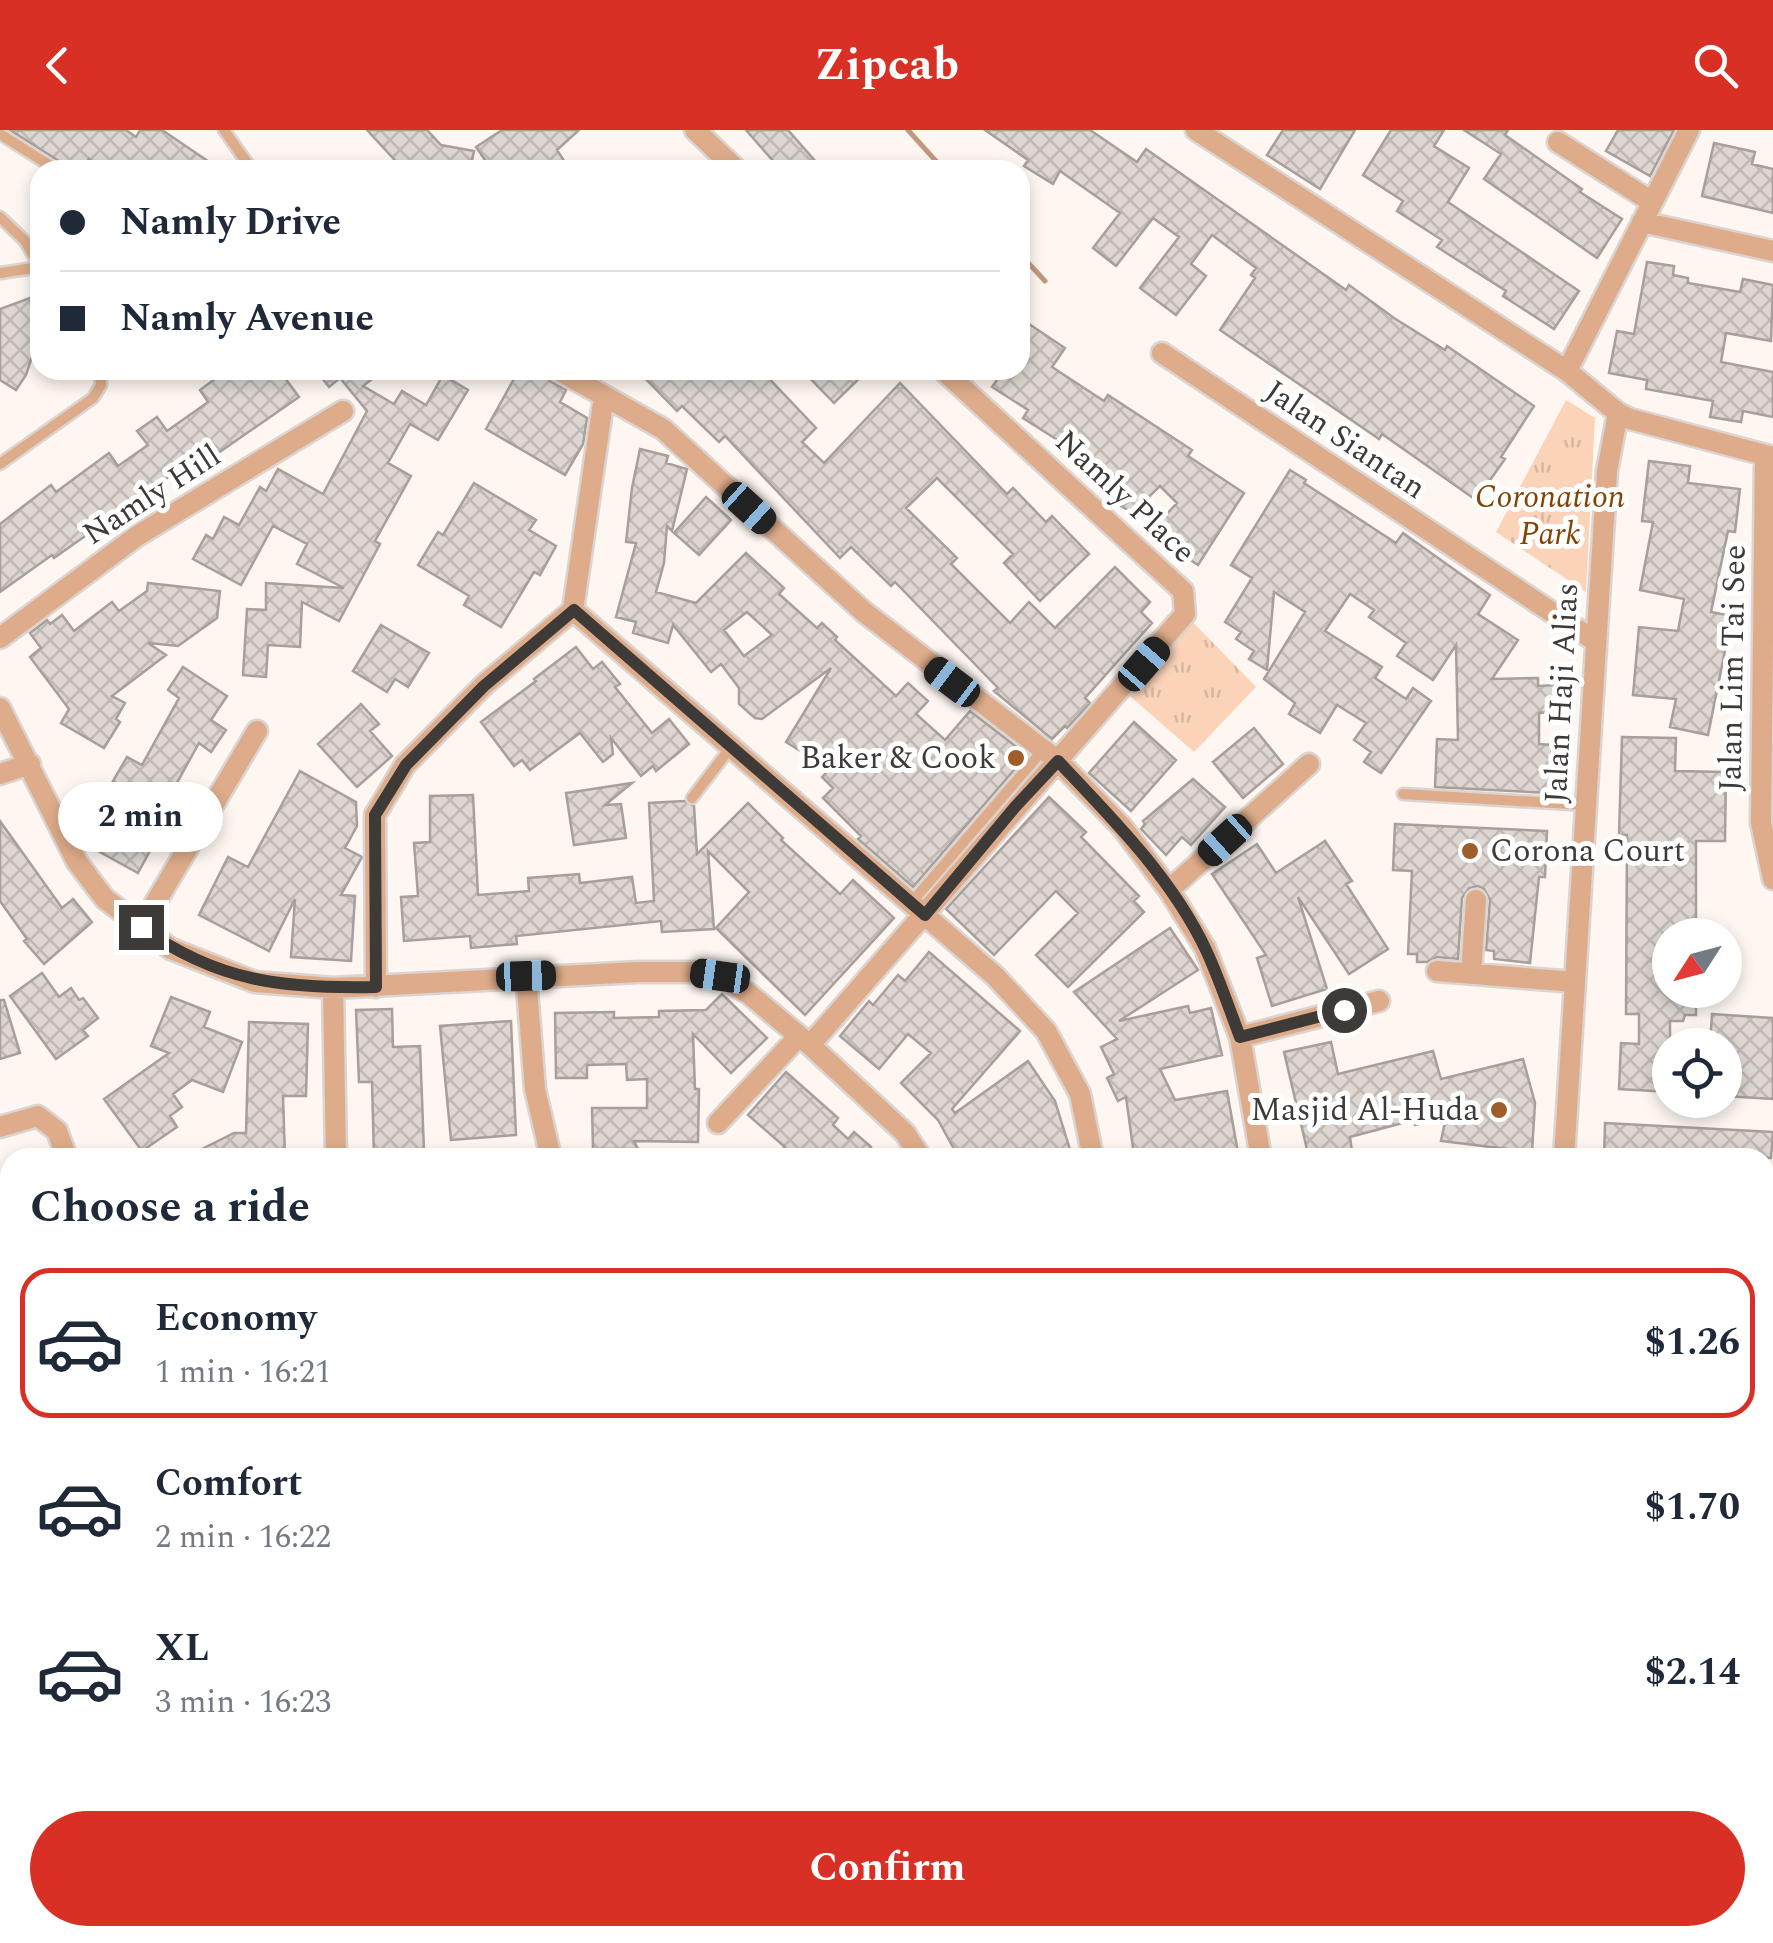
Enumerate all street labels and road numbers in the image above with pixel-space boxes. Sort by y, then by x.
street label: Jalan Siantan [1254,368,1436,512]
street label: Namly Place [1043,419,1207,575]
street label: Namly Hill [73,432,231,558]
street label: Jalan Lim Tai See [1706,544,1760,792]
street label: Jalan Haji Alias [1532,581,1592,805]

